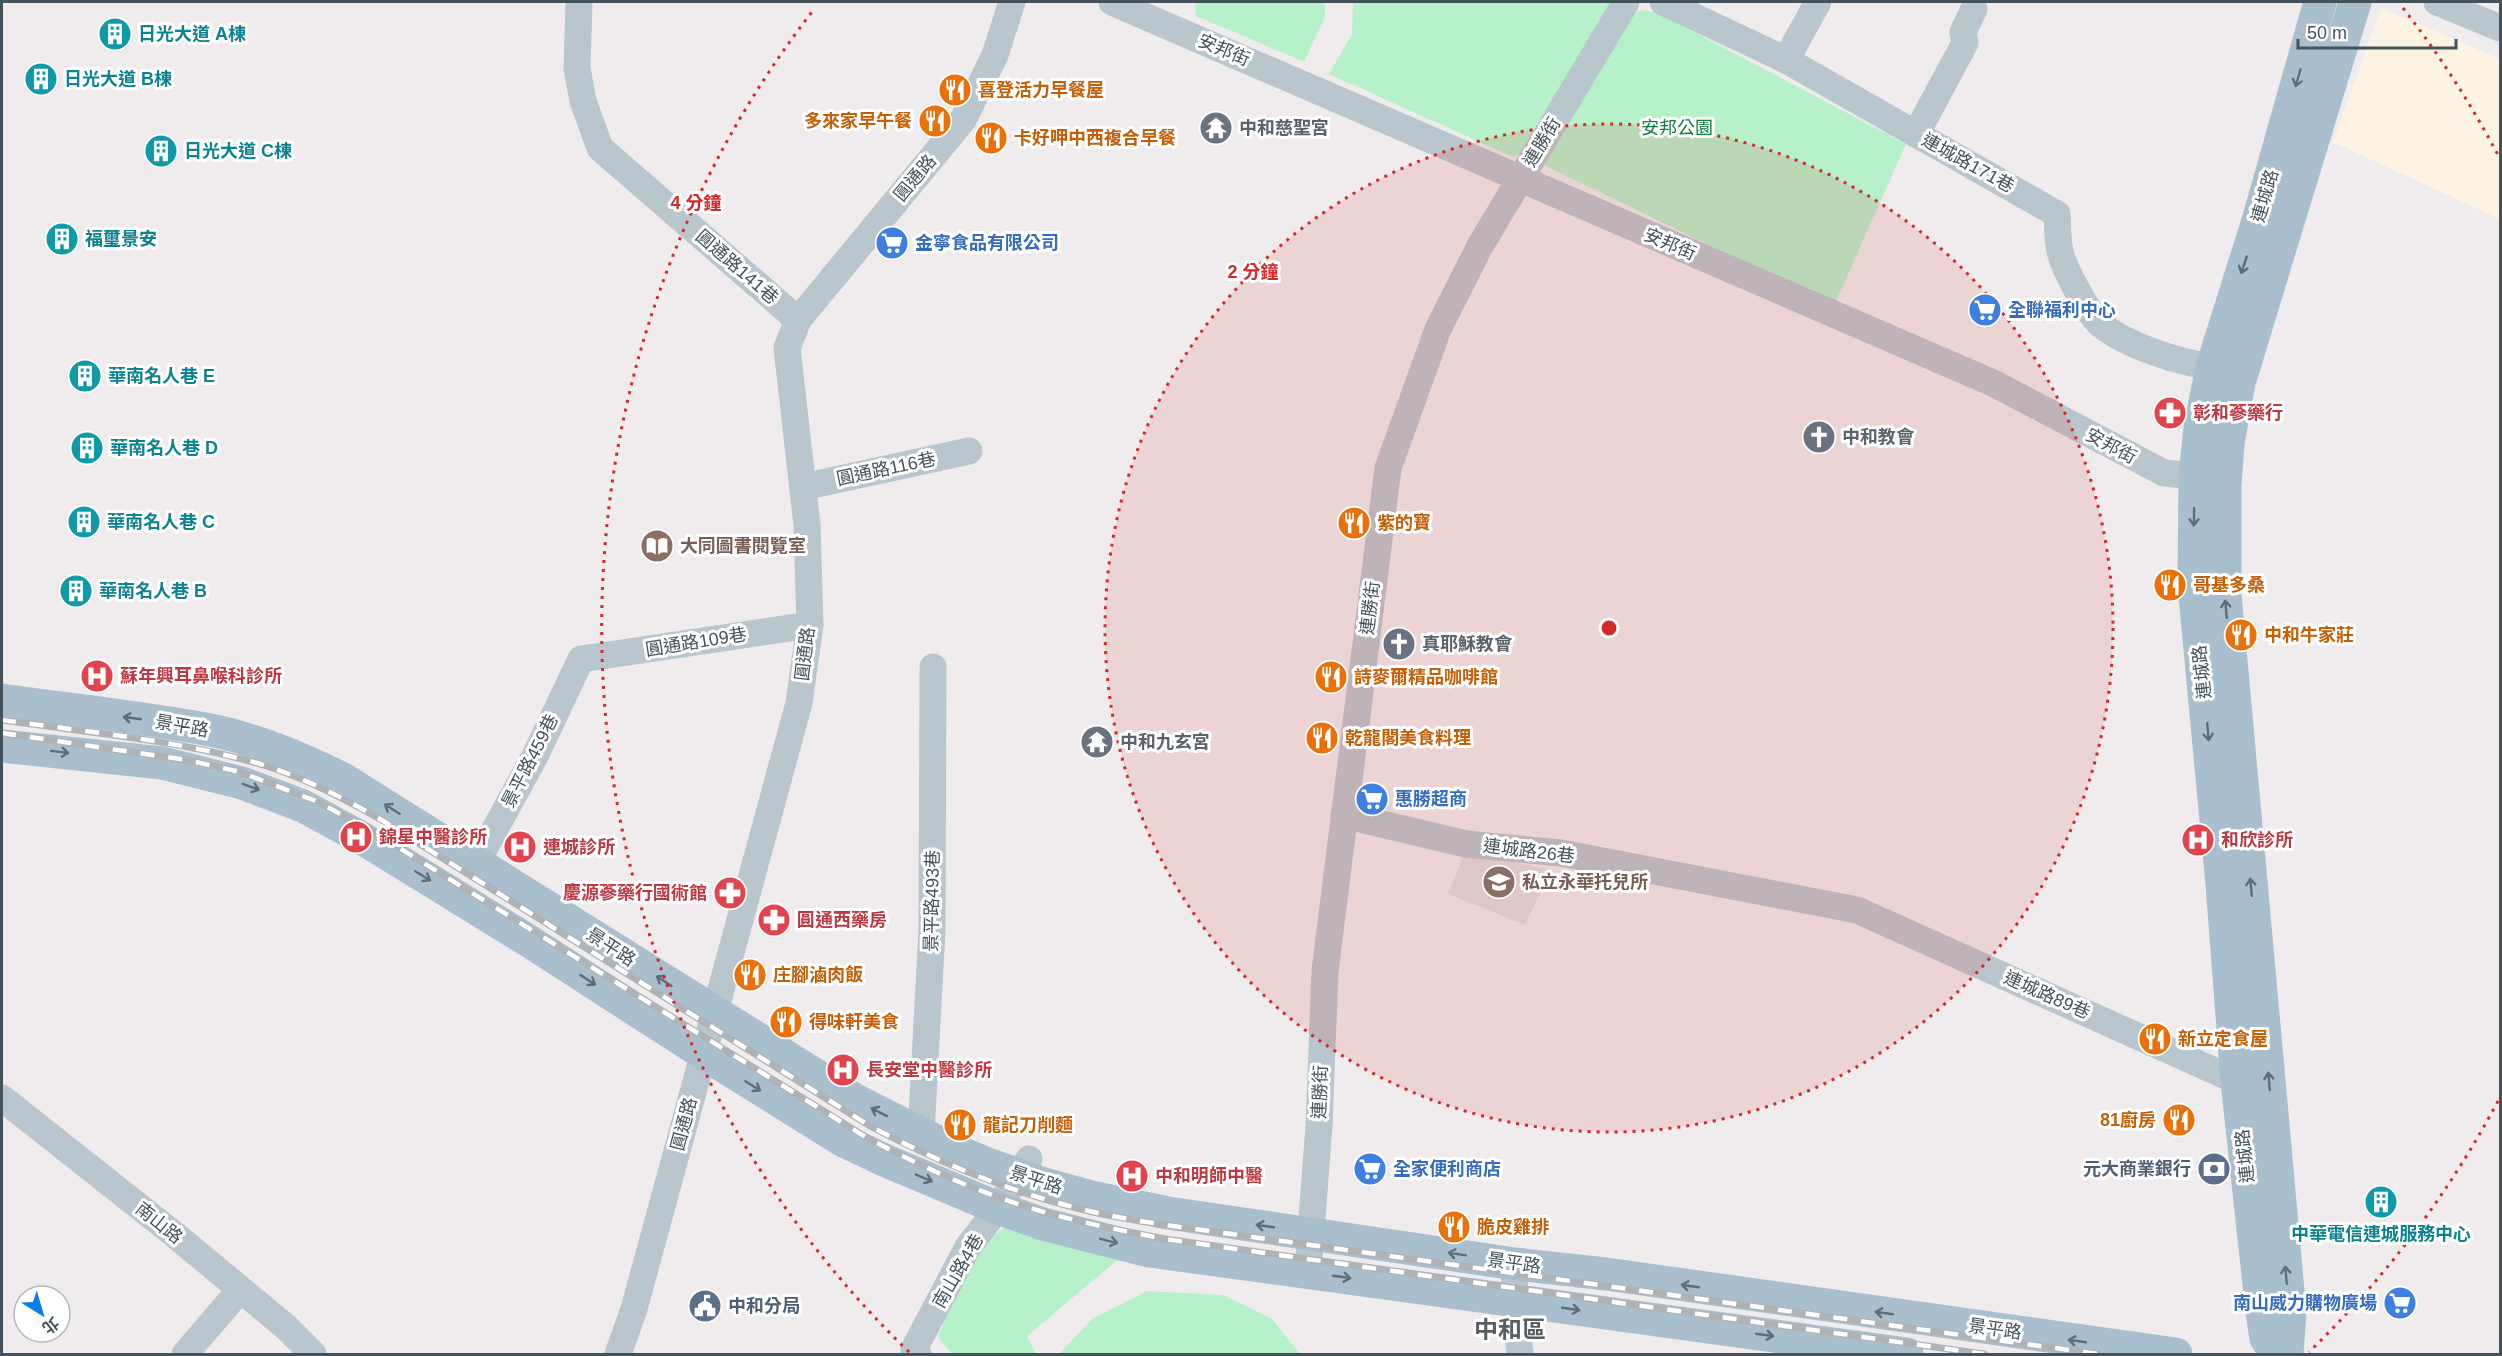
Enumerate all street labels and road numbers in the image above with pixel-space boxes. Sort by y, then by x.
street label: 安邦街 [1195,30,1253,70]
street label: 連勝街 [1520,114,1564,170]
street label: 連城路171巷 [1919,130,2017,196]
street label: 圓通路 [890,151,940,205]
street label: 連城路 [2248,167,2282,225]
street label: 安邦街 [1641,224,1699,264]
street label: 圓通路141巷 [692,226,782,308]
street label: 安邦街 [2082,424,2140,468]
street label: 圓通路116巷 [835,449,937,489]
street label: 連勝街 [1357,580,1383,636]
street label: 圓通路109巷 [644,624,748,660]
street label: 圓通路 [792,626,818,682]
street label: 連城路 [2189,644,2215,700]
street label: 景平路 [154,711,210,741]
street label: 景平路459巷 [498,711,562,811]
street label: 連城路26巷 [1482,835,1576,867]
street label: 景平路493巷 [921,850,943,952]
street label: 景平路 [583,924,639,970]
street label: 連城路89巷 [2001,967,2093,1023]
street label: 連勝街 [1309,1065,1331,1119]
street label: 圓通路 [667,1095,701,1153]
street label: 連城路 [2232,1128,2258,1184]
street label: 景平路 [1007,1162,1065,1198]
street label: 南山路 [132,1198,186,1248]
street label: 南山路4巷 [929,1230,987,1312]
street label: 景平路 [1486,1249,1542,1277]
street label: 景平路 [1967,1315,2023,1343]

